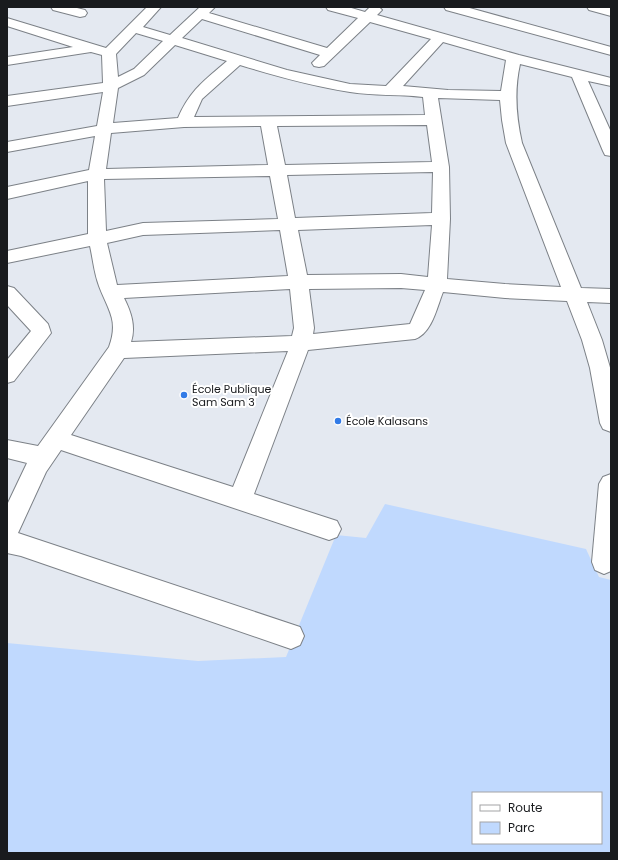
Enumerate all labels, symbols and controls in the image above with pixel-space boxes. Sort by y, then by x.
place label: École Publique Sam Sam 3 [192,381,272,410]
marker: École Publique Sam Sam 3 [179,390,189,400]
place label: École Kalasans [346,413,428,429]
marker: École Kalasans [333,416,343,426]
legend [472,792,602,844]
text: Route [508,799,542,816]
text: Parc [508,819,535,836]

